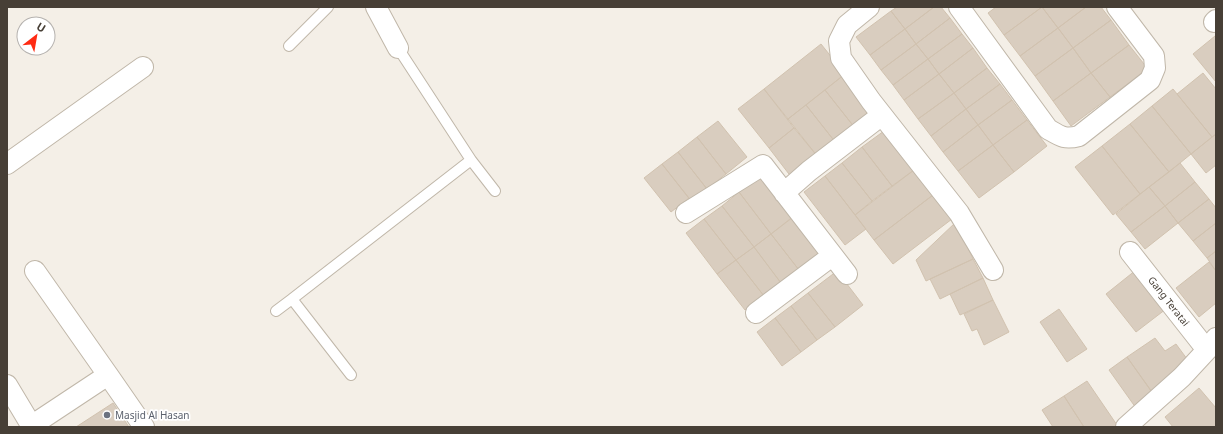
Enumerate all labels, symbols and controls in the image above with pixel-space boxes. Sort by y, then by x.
north arrow [16,16,56,56]
text: U [34,18,49,36]
street label: Gang Teratai [1145,273,1193,329]
place label: Masjid Al Hasan [115,408,190,422]
marker: Masjid Al Hasan [102,410,112,420]

